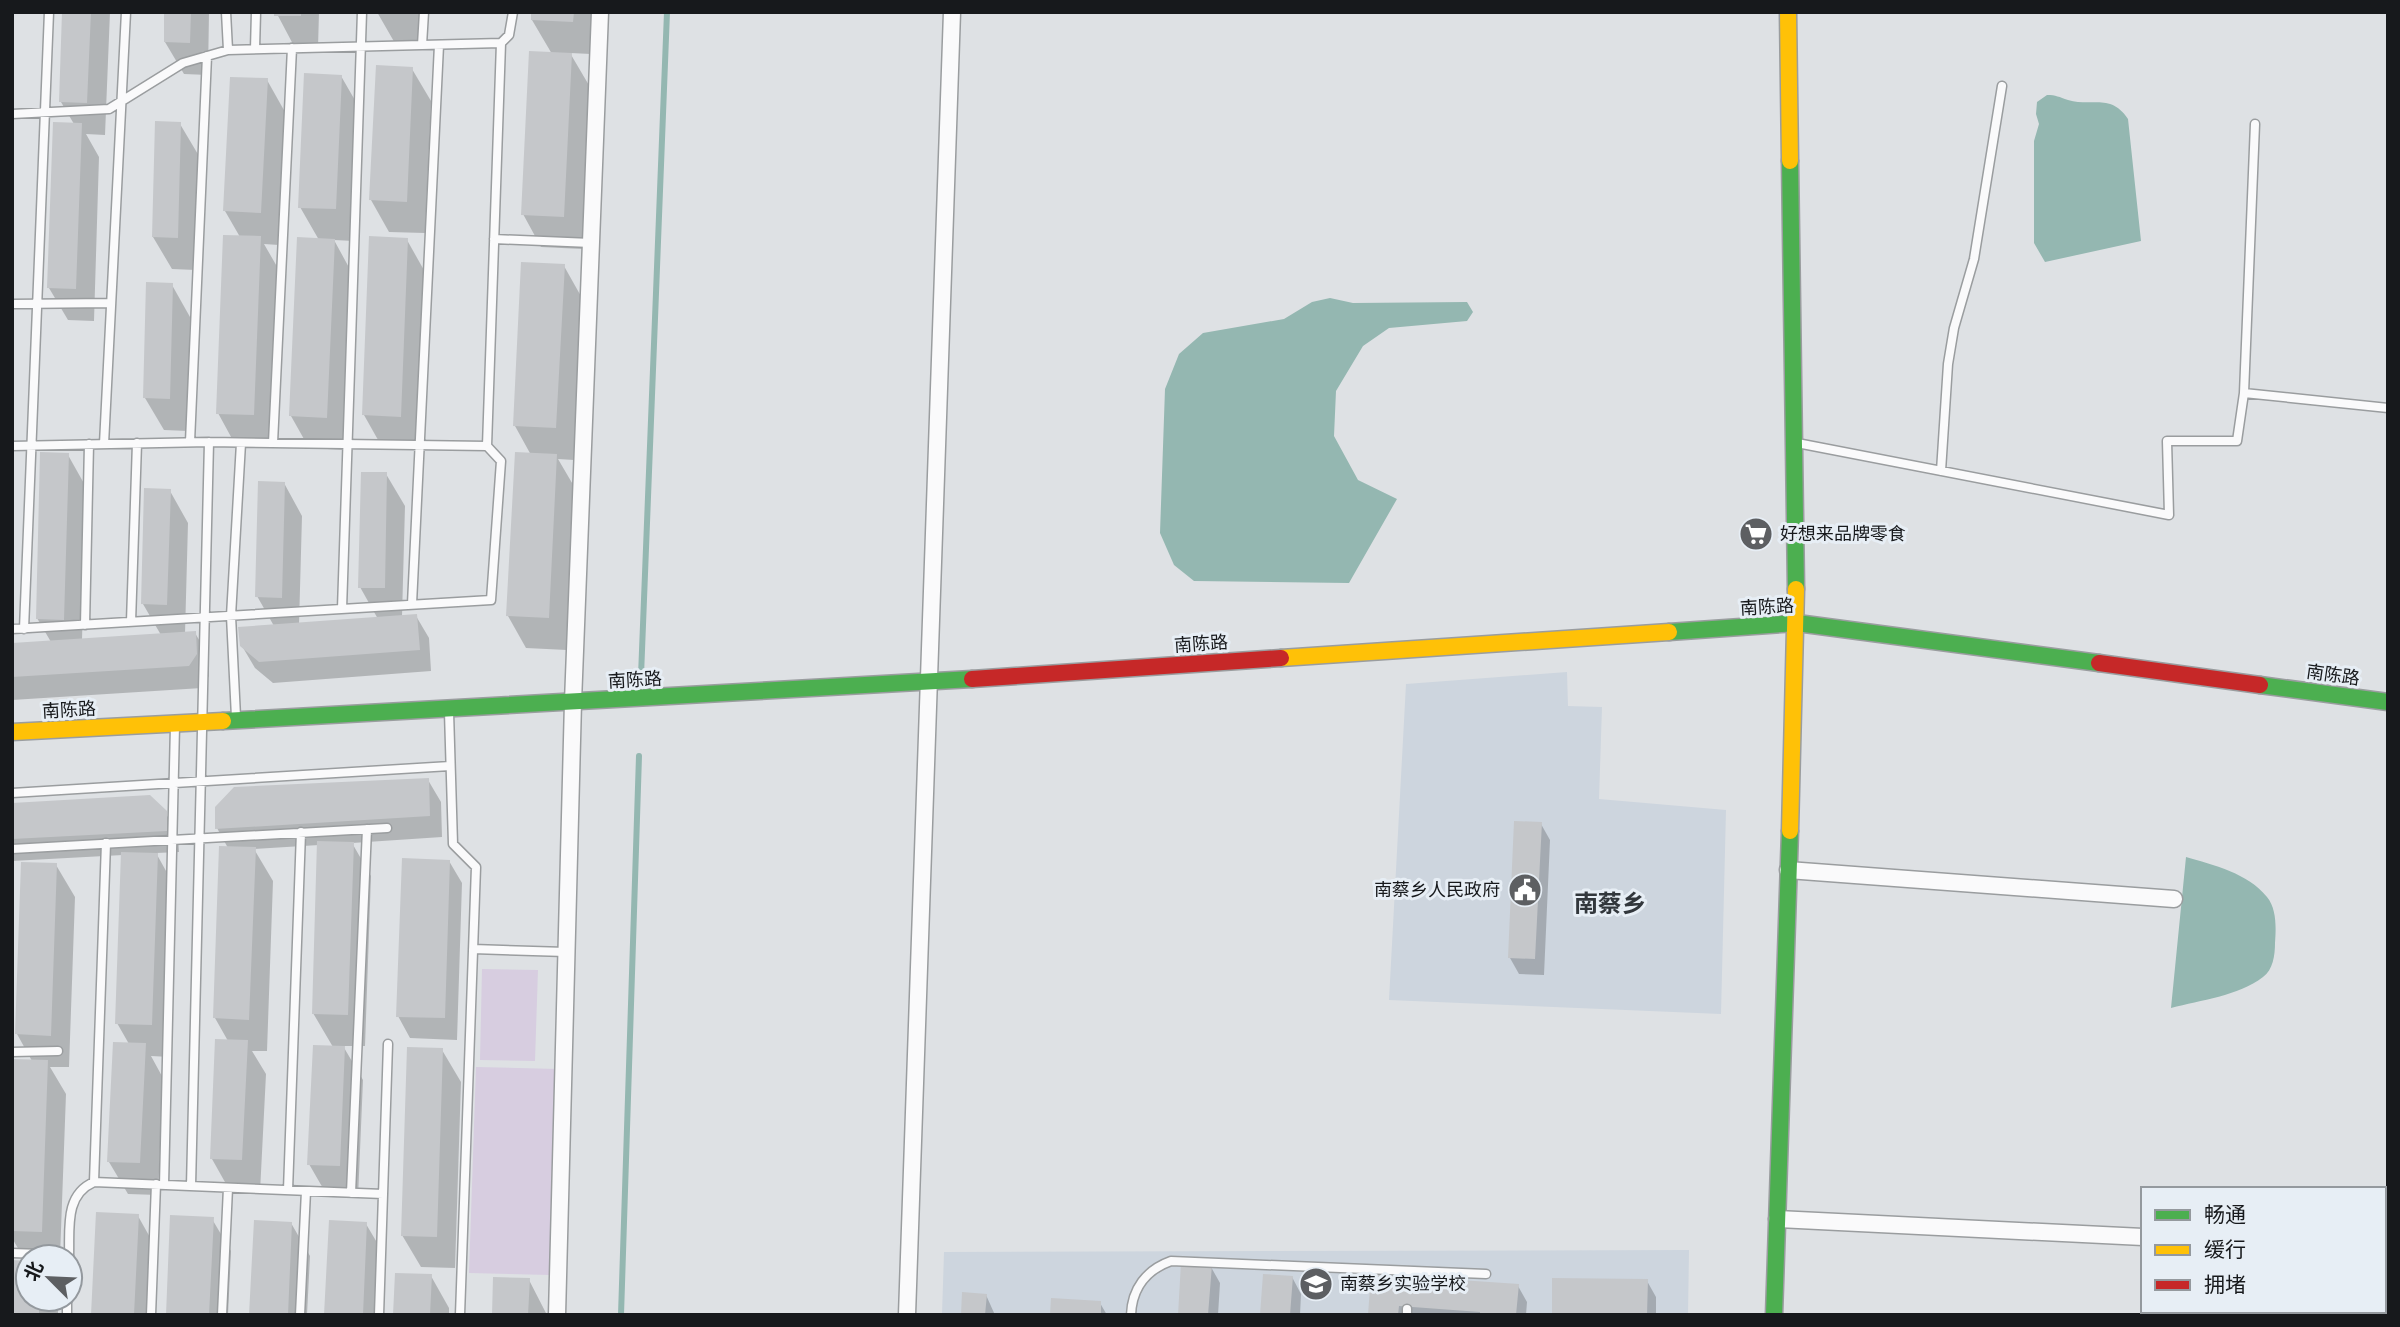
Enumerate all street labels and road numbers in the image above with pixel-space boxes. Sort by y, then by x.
street label: 南陈路 [1739,593,1795,619]
street label: 南陈路 [1173,629,1229,657]
street label: 南陈路 [2305,658,2362,690]
street label: 南陈路 [607,666,663,692]
street label: 南陈路 [41,696,97,722]

